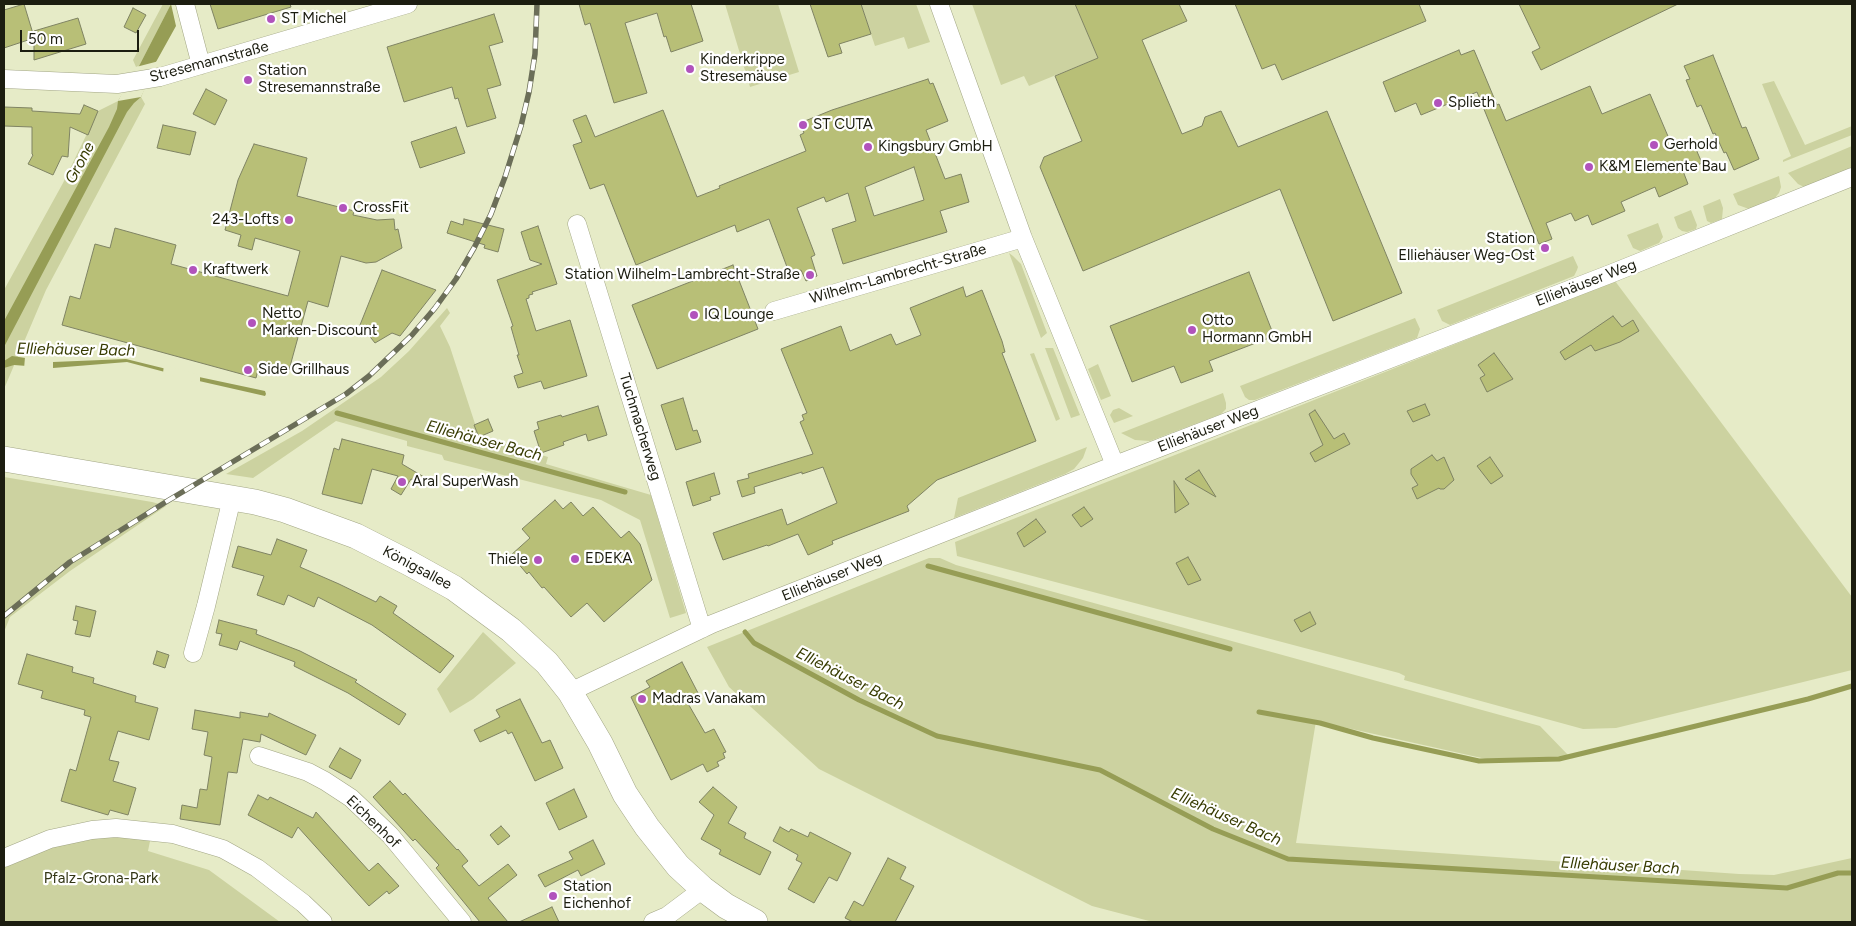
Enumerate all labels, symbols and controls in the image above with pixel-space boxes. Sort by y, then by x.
place label: ST Michel [281,10,346,28]
marker: ST Michel [265,13,277,25]
scale bar [22,20,141,52]
text: 50 m [28,30,63,48]
street label: Stresemannstraße [148,37,270,87]
place label: Kinderkrippe Stresemäuse [700,51,787,86]
place label: Station Stresemannstraße [258,62,381,97]
marker: Kinderkrippe Stresemäuse [684,63,696,75]
marker: Station Stresemannstraße [242,74,254,86]
place label: Splieth [1448,94,1495,112]
marker: Splieth [1432,97,1444,109]
place label: ST CUTA [813,116,873,134]
marker: ST CUTA [797,119,809,131]
place label: Gerhold [1664,136,1718,154]
place label: Kingsbury GmbH [878,138,993,156]
water label: Grone [61,139,99,187]
marker: Gerhold [1648,139,1660,151]
marker: Kingsbury GmbH [862,141,874,153]
place label: K&M Elemente Bau [1599,158,1727,176]
marker: K&M Elemente Bau [1583,161,1595,173]
place label: CrossFit [353,199,409,217]
marker: CrossFit [337,202,349,214]
place label: 243-Lofts [212,211,279,229]
marker: 243-Lofts [283,214,295,226]
place label: Station Elliehäuser Weg-Ost [1398,230,1535,265]
street label: Wilhelm-Lambrecht-Straße [808,240,988,308]
marker: Station Elliehäuser Weg-Ost [1539,242,1551,254]
street label: Elliehäuser Weg [1533,256,1639,310]
place label: Kraftwerk [203,261,268,279]
marker: Kraftwerk [187,264,199,276]
place label: Station Wilhelm-Lambrecht-Straße [565,266,800,284]
marker: Station Wilhelm-Lambrecht-Straße [804,269,816,281]
place label: Netto Marken-Discount [262,305,377,340]
place label: IQ Lounge [704,306,774,324]
marker: IQ Lounge [688,309,700,321]
place label: Otto Hormann GmbH [1202,312,1312,347]
marker: Netto Marken-Discount [246,317,258,329]
marker: Otto Hormann GmbH [1186,324,1198,336]
water label: Elliehäuser Bach [16,339,136,361]
place label: Side Grillhaus [258,361,349,379]
marker: Side Grillhaus [242,364,254,376]
street label: Tuchmacherweg [615,371,665,483]
street label: Elliehäuser Weg [1155,402,1261,456]
water label: Elliehäuser Bach [424,416,544,466]
place label: Aral SuperWash [412,473,518,491]
marker: Aral SuperWash [396,476,408,488]
street label: Königsallee [379,542,455,594]
street label: Elliehäuser Weg [779,549,885,605]
place label: EDEKA [585,550,632,568]
place label: Thiele [488,551,528,569]
marker: EDEKA [569,553,581,565]
marker: Thiele [532,554,544,566]
water label: Elliehäuser Bach [793,643,907,715]
place label: Madras Vanakam [652,690,766,708]
marker: Madras Vanakam [636,693,648,705]
water label: Elliehäuser Bach [1168,784,1284,850]
street label: Eichenhof [342,792,404,852]
water label: Elliehäuser Bach [1560,853,1680,879]
park label: Pfalz-Grona-Park [44,870,158,888]
place label: Station Eichenhof [563,878,631,913]
marker: Station Eichenhof [547,890,559,902]

